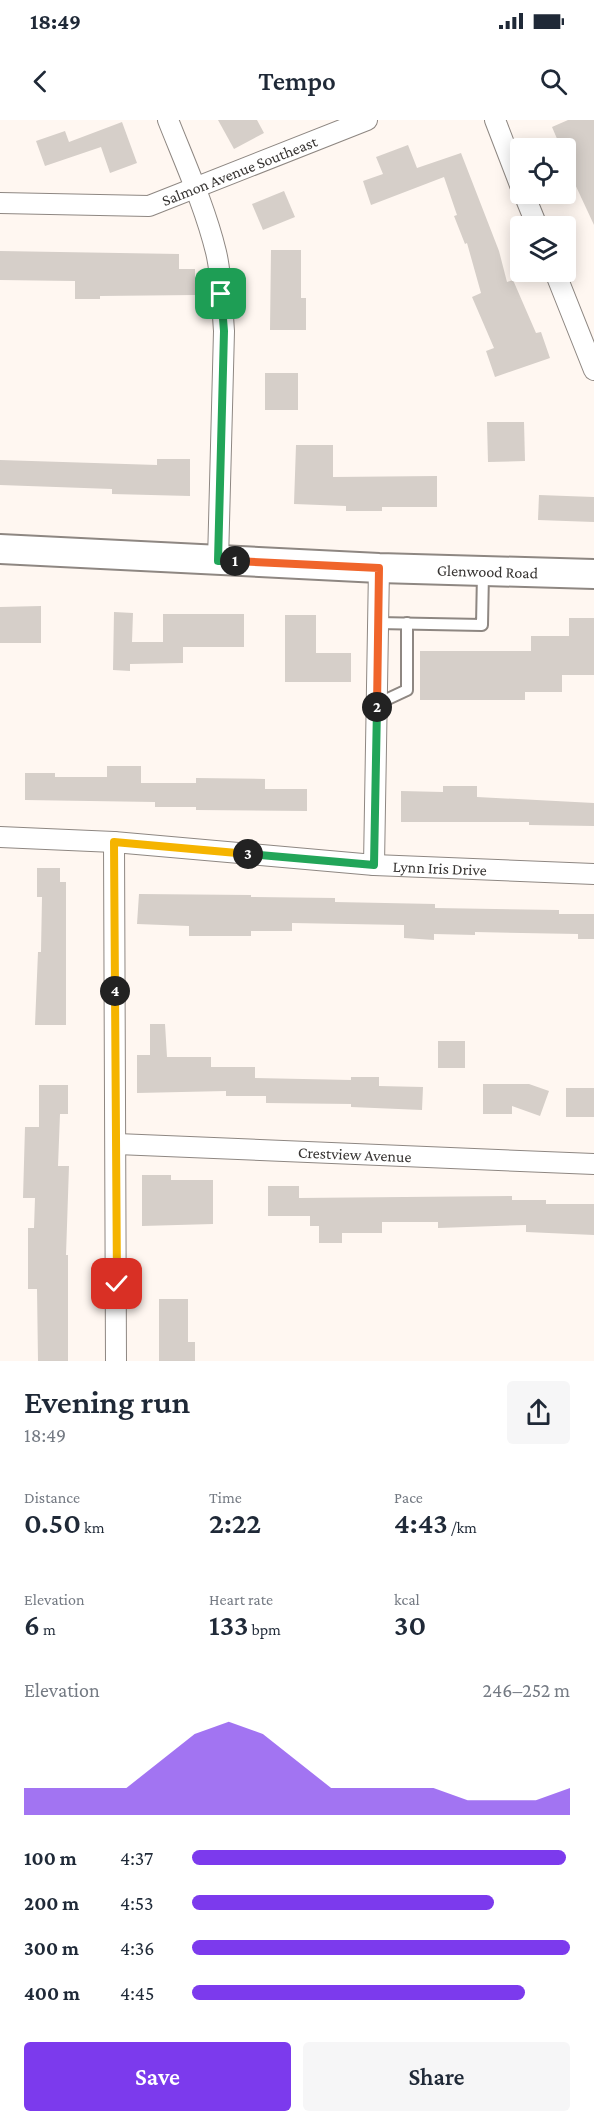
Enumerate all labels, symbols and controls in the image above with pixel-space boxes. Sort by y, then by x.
text: 18:49 [30,9,81,34]
icon: back [24,65,57,98]
icon: search [537,65,570,98]
text: Tempo [258,66,336,96]
street label: Salmon Avenue Southeast [159,132,320,209]
map controls [510,138,576,282]
button: locate [510,138,576,204]
button: layers [510,216,576,282]
pin [195,268,246,319]
icon: arrive [204,277,237,310]
pin: 1 [220,546,250,576]
text: 1 [232,552,238,569]
street label: Glenwood Road [437,562,539,581]
pin: 2 [362,692,392,722]
text: 2 [373,698,381,715]
pin: 3 [233,839,263,869]
text: 3 [244,845,252,862]
street label: Lynn Iris Drive [392,858,487,879]
pin: 4 [100,976,130,1006]
text: 4 [111,982,119,999]
street label: Crestview Avenue [298,1144,412,1165]
pin [91,1258,142,1309]
icon: check [100,1267,133,1300]
button: share [507,1381,570,1444]
text: Evening run [24,1383,190,1420]
text: 18:49 [24,1424,66,1446]
text: Distance [24,1489,80,1506]
text: Time [209,1489,242,1506]
text: Pace [394,1489,423,1506]
text: 0.50 [24,1506,81,1539]
text: 2:22 [209,1506,261,1539]
text: 4:43 [394,1506,448,1539]
text: km [81,1519,105,1536]
text: /km [448,1519,477,1536]
text: Elevation [24,1591,85,1608]
text: Heart rate [209,1591,273,1608]
text: kcal [394,1591,420,1608]
text: 6 [24,1608,40,1641]
text: 133 [209,1608,248,1641]
text: 30 [394,1608,426,1641]
text: m [40,1621,56,1638]
text: bpm [248,1621,281,1638]
text: Elevation [24,1679,100,1701]
text: 246–252 m [483,1679,570,1701]
text: 100 m [24,1847,77,1869]
text: 4:37 [120,1847,153,1869]
text: 200 m [24,1892,79,1914]
text: 4:53 [120,1892,153,1914]
text: 300 m [24,1937,79,1959]
text: 4:36 [120,1937,154,1959]
text: 400 m [24,1982,80,2004]
text: 4:45 [120,1982,154,2004]
button: Save [24,2042,291,2111]
button: Share [303,2042,570,2111]

